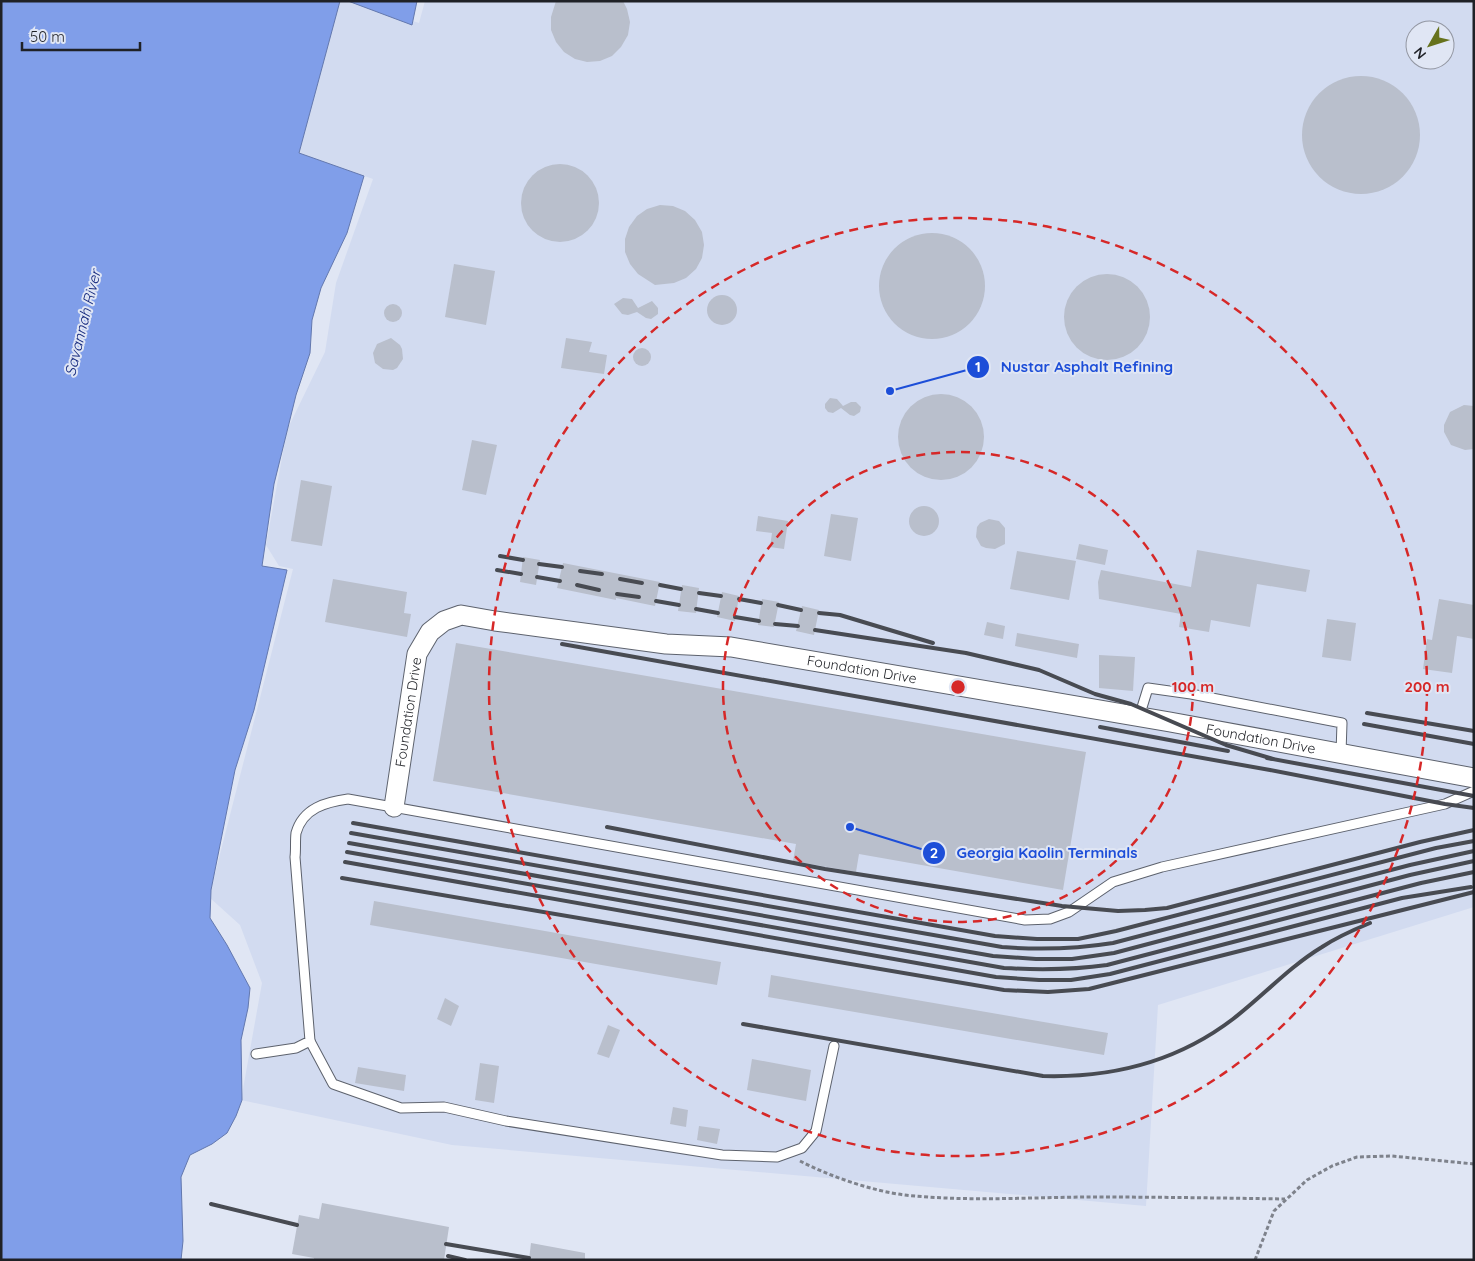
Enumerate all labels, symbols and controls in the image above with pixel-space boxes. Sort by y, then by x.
scale bar [22,20,140,52]
north arrow [1405,20,1455,70]
text: 50 m [30,27,65,46]
text: N [1410,44,1430,63]
water label: Savannah River [60,266,105,378]
callout: Nustar Asphalt Refining [966,352,1183,382]
text: 1 [975,357,981,376]
text: Nustar Asphalt Refining [1001,357,1173,376]
street label: Foundation Drive [806,651,918,688]
street label: Foundation Drive [391,656,425,768]
text: 100 m [1172,677,1214,696]
text: 200 m [1405,677,1450,696]
centre of rings [949,678,967,696]
street label: Foundation Drive [1205,720,1317,758]
callout: Georgia Kaolin Terminals [922,838,1148,868]
text: 2 [930,843,938,862]
text: Georgia Kaolin Terminals [957,843,1137,862]

